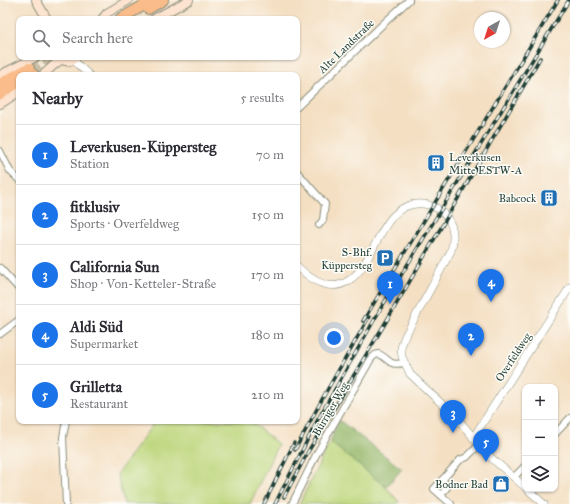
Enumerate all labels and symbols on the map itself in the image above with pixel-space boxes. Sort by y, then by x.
north arrow [474,12,510,48]
street label: Alte Landstraße [315,16,377,77]
place label: Leverkusen Mitte ESTW-A [449,151,523,177]
building icon: Leverkusen Mitte ESTW-A [426,153,446,173]
building icon: Babcock [539,188,559,208]
place label: Babcock [499,192,537,205]
place label: S-Bhf. Küppersteg [321,246,373,272]
parking icon: S-Bhf. Küppersteg [375,248,395,268]
pin: 4 [478,269,504,302]
pin: 1 [377,271,403,304]
pin: 2 [458,323,484,356]
your location [324,328,344,348]
street label: Overfeldweg [493,330,535,384]
street label: Bürriger Weg [310,379,352,439]
pin: 3 [440,400,466,433]
pin: 5 [473,429,499,462]
shop icon: Bodner Bad [491,474,511,494]
place label: Bodner Bad [435,478,488,491]

